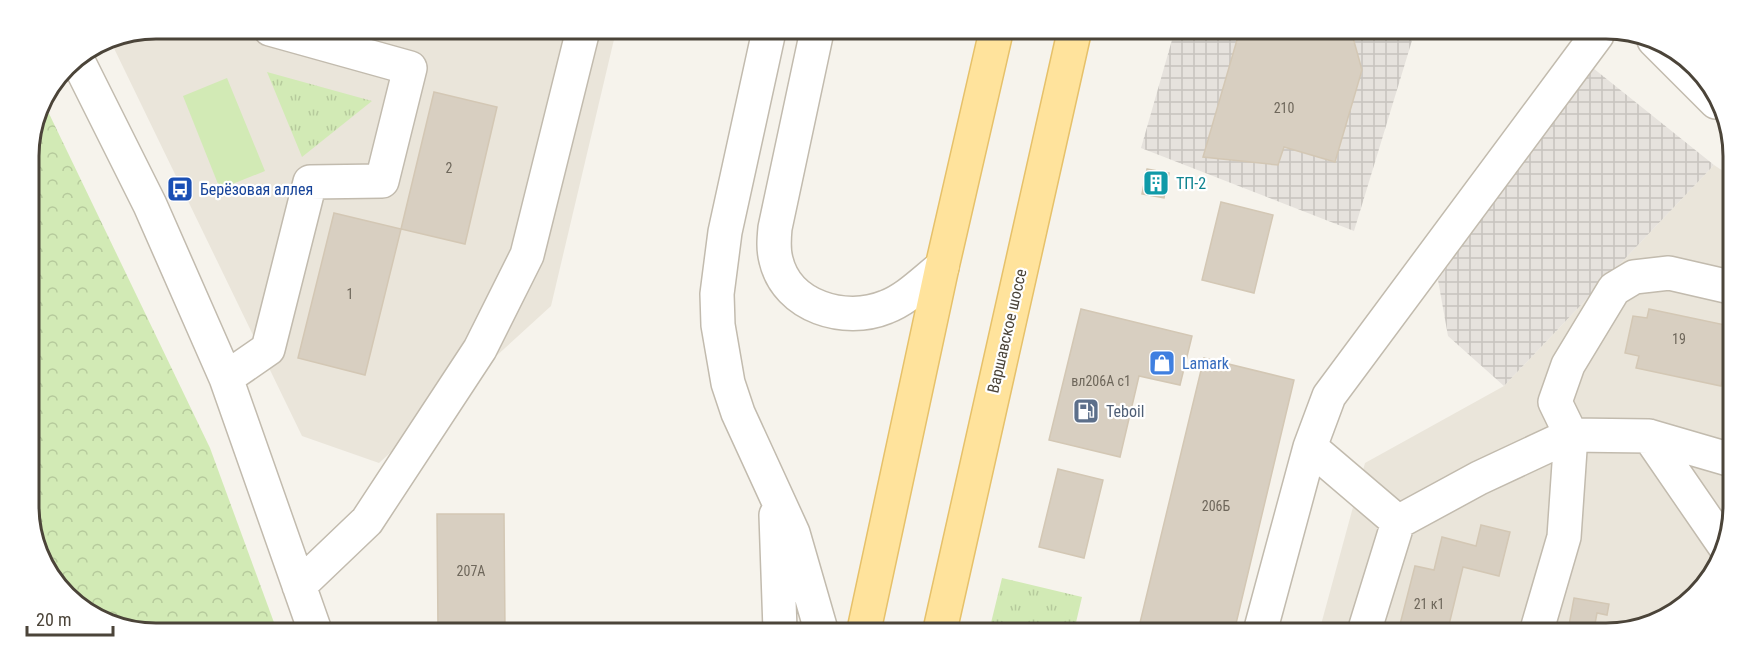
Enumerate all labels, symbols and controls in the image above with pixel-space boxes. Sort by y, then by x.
house number: 210 [1274,100,1294,116]
house number: 2 [446,160,453,176]
building icon: ТП-2 [1141,168,1171,198]
bus stop icon: Берёзовая аллея [165,174,195,204]
place label: ТП-2 [1176,174,1206,193]
place label: Берёзовая аллея [200,180,313,199]
street label: Варшавское шоссе [983,267,1031,395]
house number: 1 [347,286,353,302]
house number: 19 [1672,331,1686,347]
shop icon: Lamark [1147,348,1177,378]
place label: Lamark [1182,354,1230,373]
house number: вл206А с1 [1071,373,1131,389]
fuel station icon: Teboil [1071,396,1101,426]
place label: Teboil [1106,402,1144,421]
house number: 206Б [1202,498,1231,514]
house number: 207А [457,563,485,579]
house number: 21 к1 [1414,596,1444,612]
scale bar [27,599,112,637]
text: 20 m [36,609,71,630]

